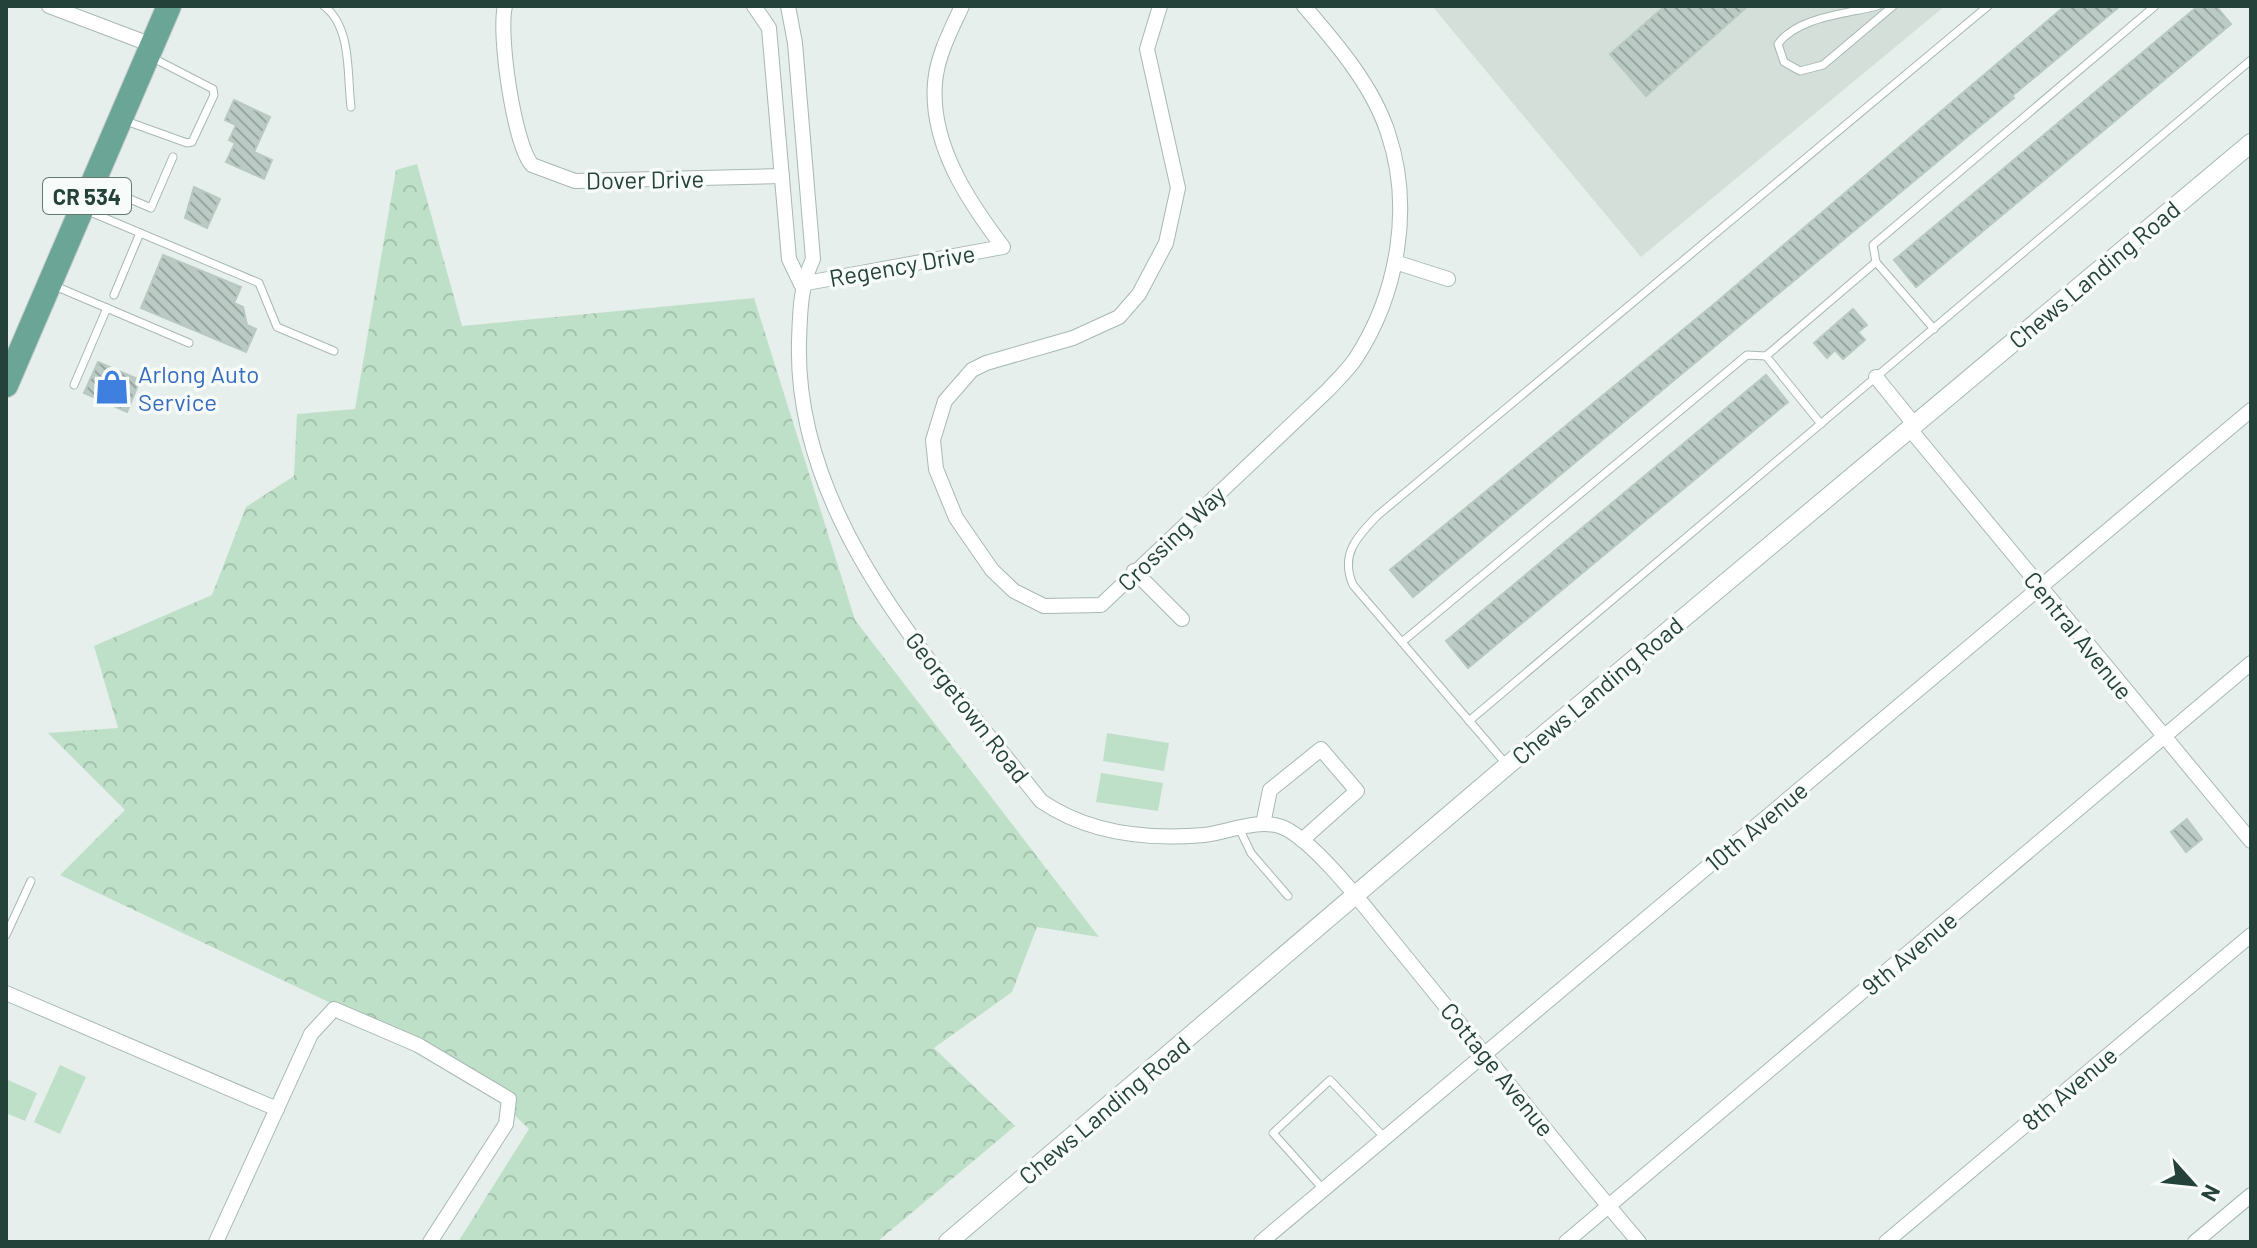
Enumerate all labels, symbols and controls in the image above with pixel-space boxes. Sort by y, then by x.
street label: Dover Drive [586,163,704,195]
road number: CR 534 [43,178,131,214]
street label: Chews Landing Road [2003,194,2185,354]
street label: Regency Drive [827,238,977,292]
place label: Arlong Auto Service [138,359,259,416]
shop icon: Arlong Auto Service [93,368,131,406]
street label: Crossing Way [1111,479,1231,597]
street label: Central Avenue [2018,565,2140,705]
street label: Chews Landing Road [1506,610,1688,770]
street label: Georgetown Road [900,626,1036,788]
street label: 10th Avenue [1699,775,1813,877]
street label: 9th Avenue [1856,905,1962,1001]
street label: Cottage Avenue [1435,996,1561,1142]
street label: Chews Landing Road [1013,1030,1195,1190]
street label: 8th Avenue [2016,1040,2122,1136]
north arrow [2153,1144,2233,1224]
text: N [2197,1181,2227,1206]

